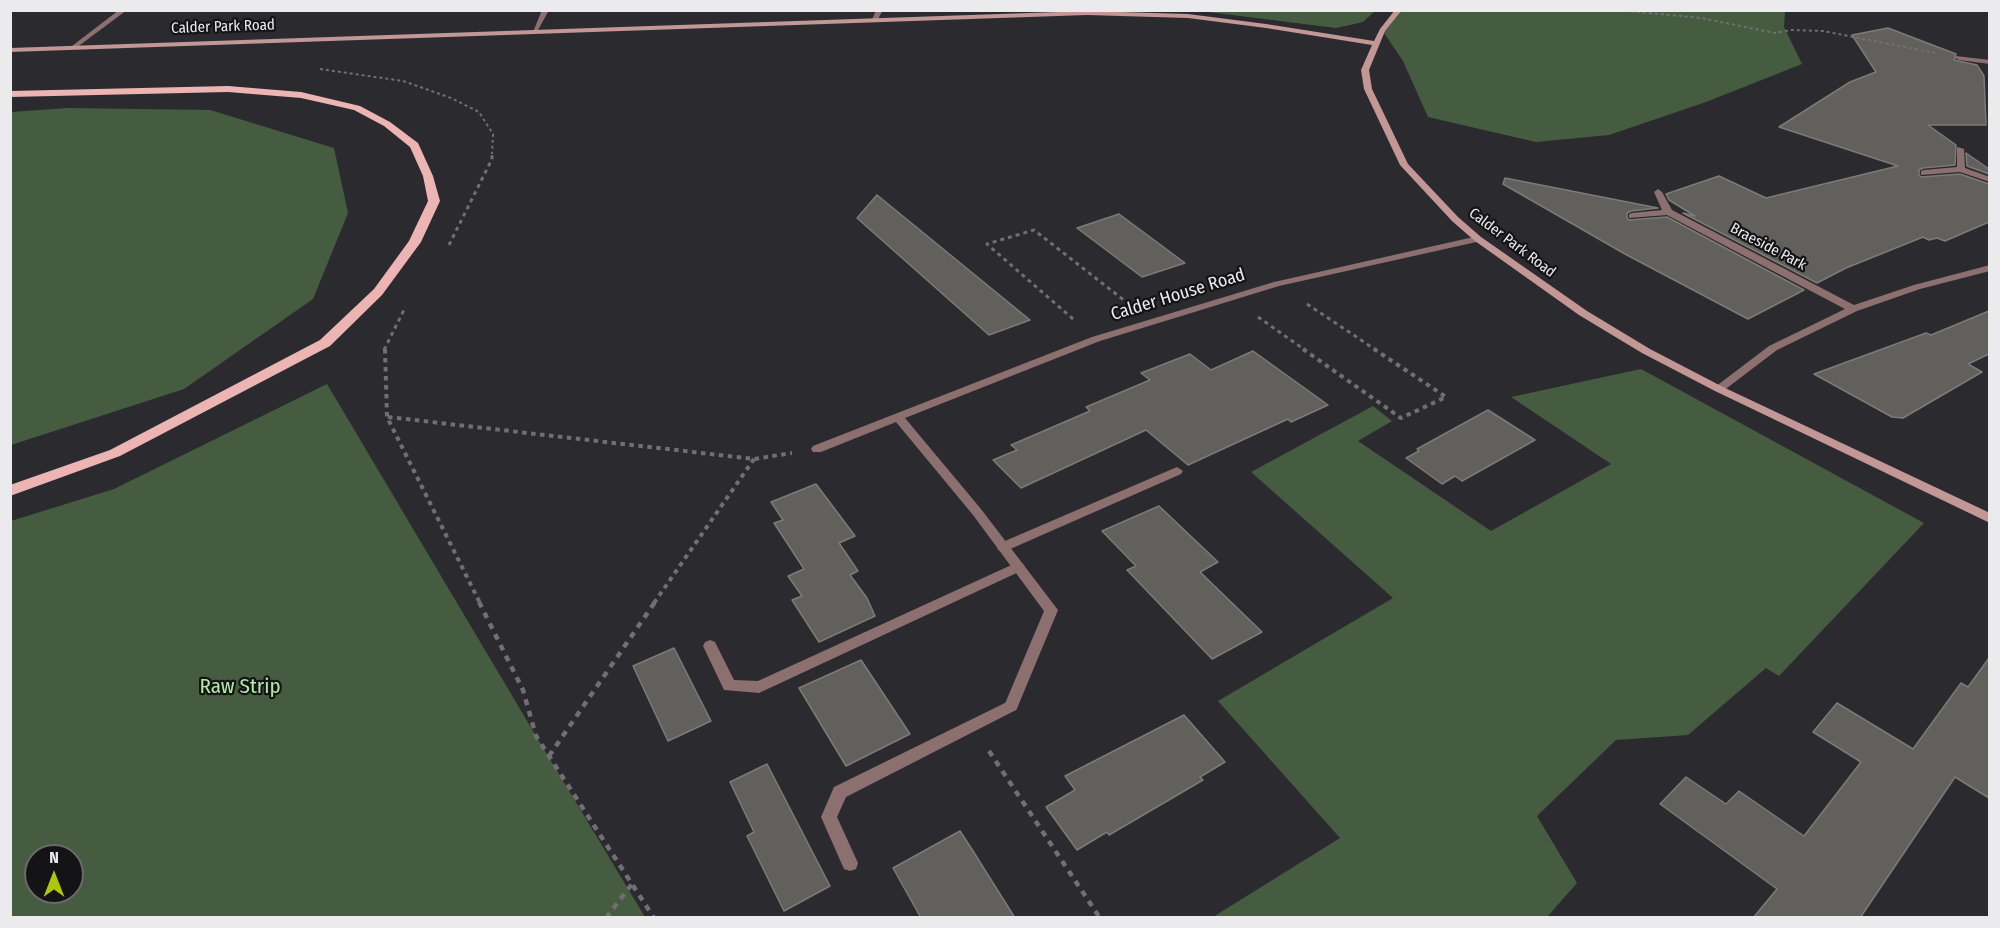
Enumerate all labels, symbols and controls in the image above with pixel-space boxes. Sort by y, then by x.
street label: Calder Park Road [171,16,275,38]
street label: Calder Park Road [1465,205,1559,281]
street label: Braeside Park [1727,219,1809,275]
street label: Calder House Road [1108,264,1248,326]
park label: Raw Strip [199,674,281,700]
north arrow [24,844,84,904]
text: N [49,848,59,867]

